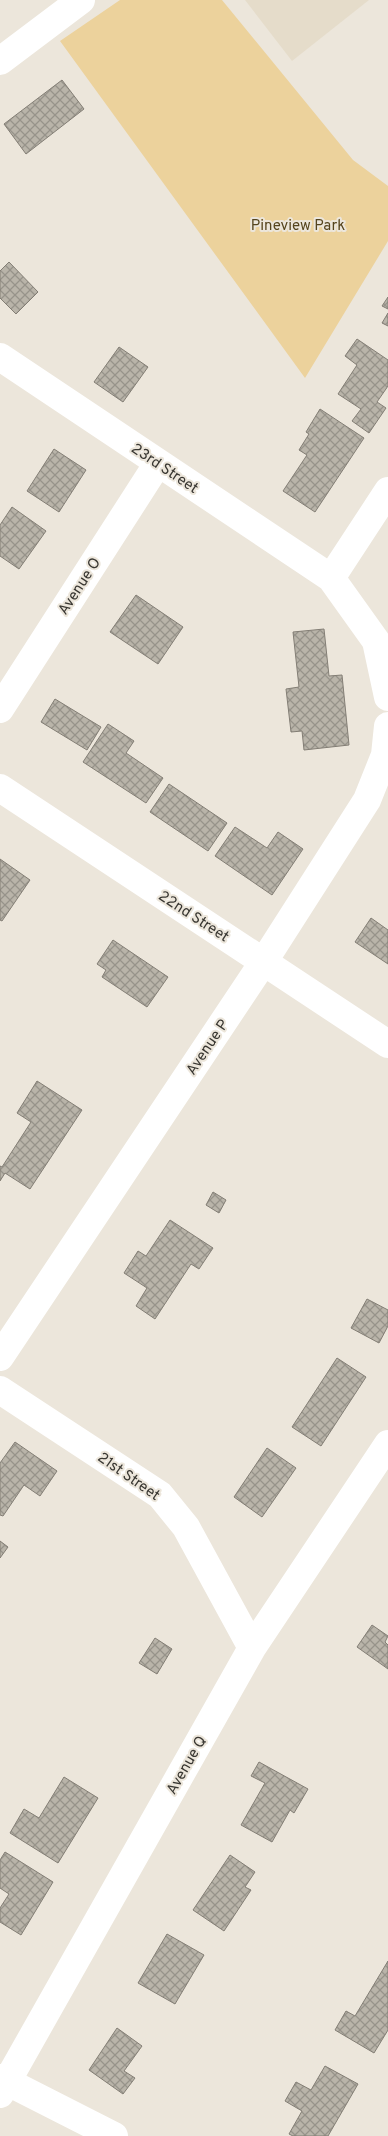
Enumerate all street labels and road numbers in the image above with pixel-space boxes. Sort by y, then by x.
street label: 23rd Street [127,440,201,499]
street label: Avenue O [55,555,106,619]
street label: 22nd Street [154,887,232,947]
street label: Avenue P [183,1016,234,1079]
street label: 21st Street [93,1449,163,1506]
street label: Avenue Q [163,1733,212,1798]

